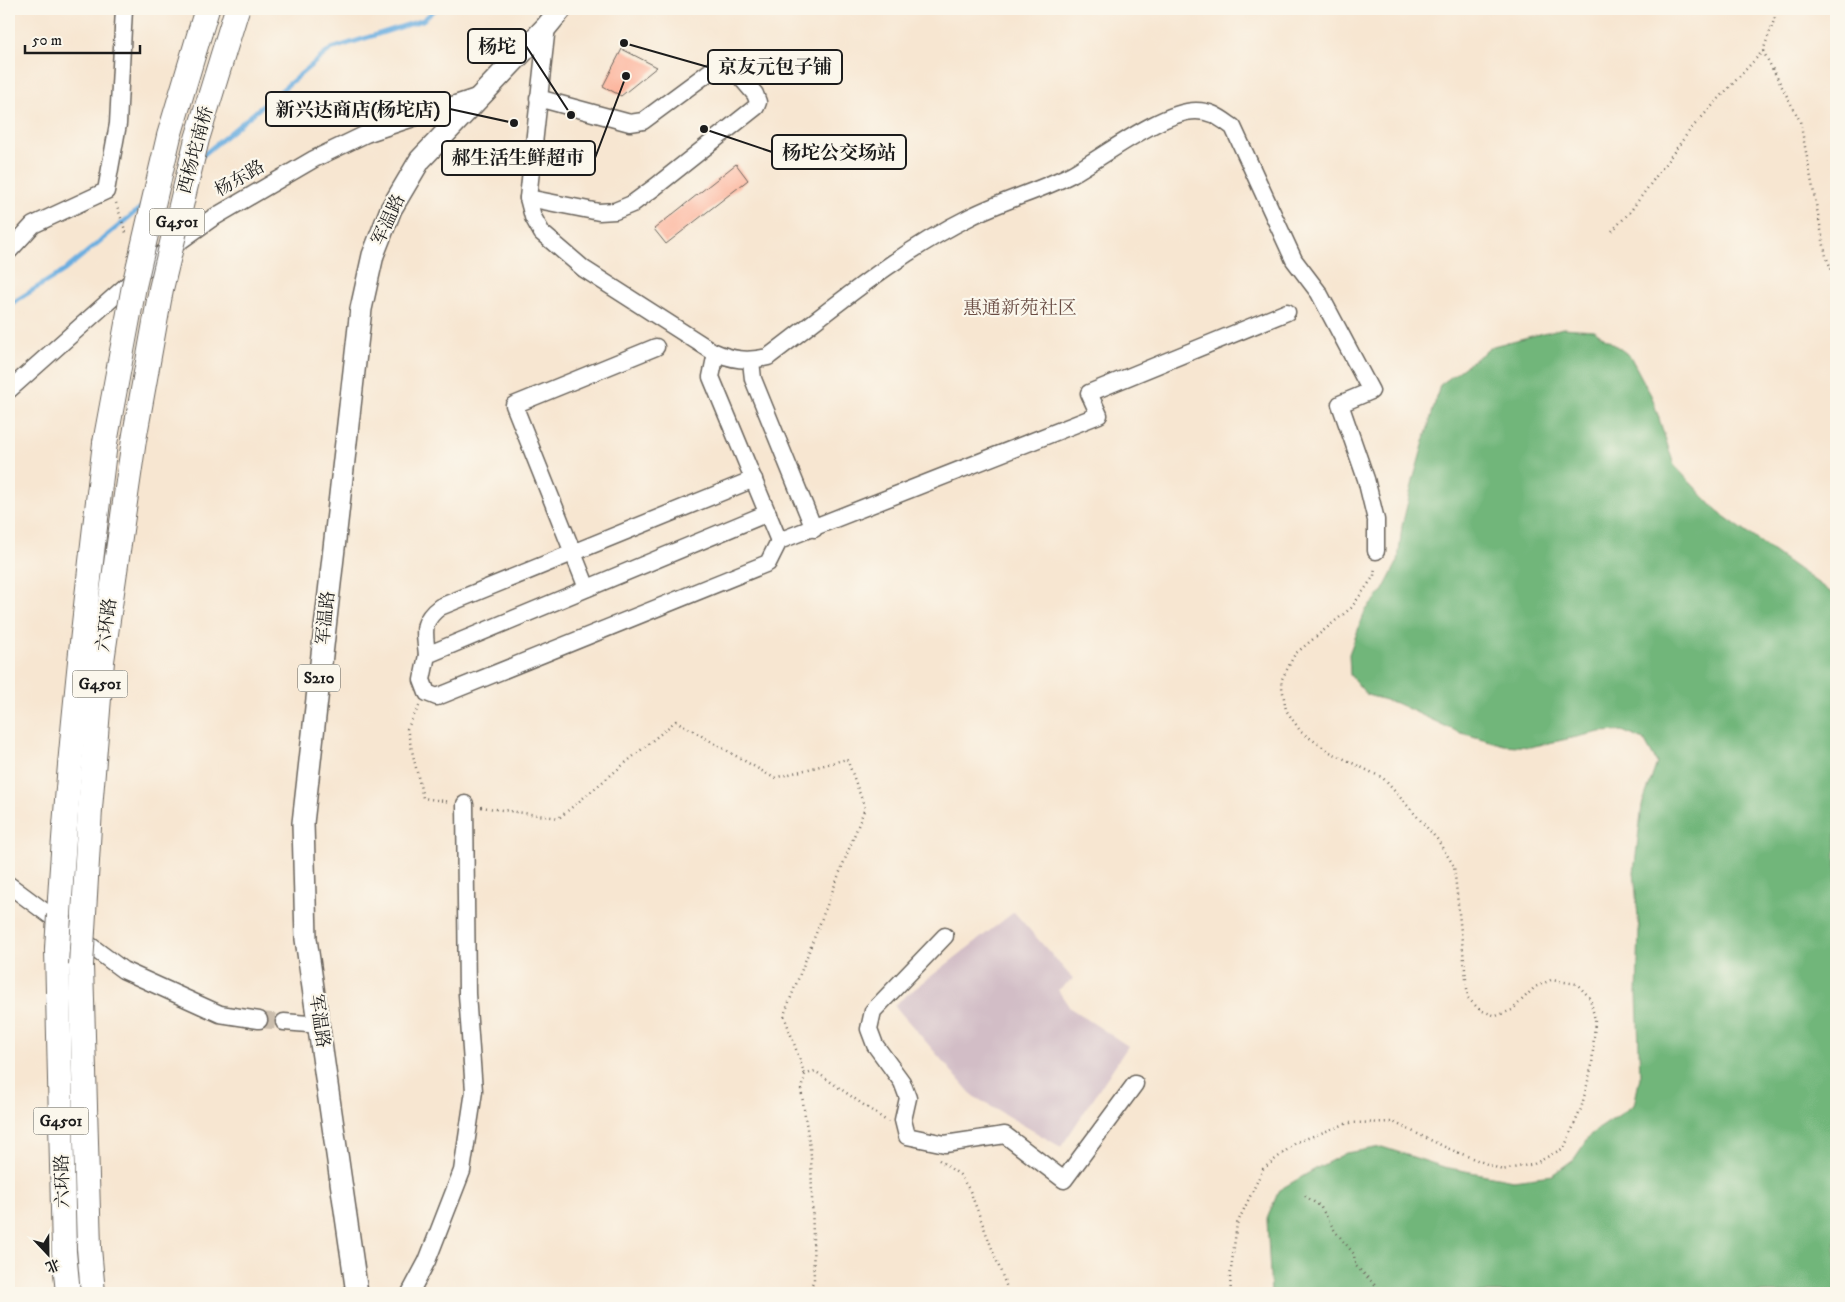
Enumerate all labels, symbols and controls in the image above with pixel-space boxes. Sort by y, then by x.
scale bar [25,22,140,54]
callout: 杨坨 [468,29,526,63]
text: 50 m [32,31,62,50]
text: 杨坨 [478,36,516,59]
callout: 京友元包子铺 [708,50,842,84]
text: 京友元包子铺 [718,56,832,79]
callout: 新兴达商店(杨坨店) [266,92,450,126]
text: 新兴达商店(杨坨店) [276,99,440,122]
street label: 西杨坨南桥 [174,104,218,196]
callout: 杨坨公交场站 [772,135,906,169]
callout: 郝生活生鲜超市 [442,141,595,175]
text: 杨坨公交场站 [782,142,896,165]
text: 郝生活生鲜超市 [451,147,585,170]
street label: 杨东路 [211,156,269,202]
street label: 军温路 [368,191,410,249]
road number: G4501 [150,208,204,236]
district label: 惠通新苑社区 [963,297,1077,320]
street label: 军温路 [312,590,340,646]
street label: 六环路 [92,597,122,653]
road number: S210 [298,664,340,691]
road number: G4501 [72,671,128,698]
street label: 军温路 [304,993,334,1049]
road number: G4501 [34,1108,88,1134]
street label: 六环路 [52,1154,74,1208]
north arrow [22,1230,72,1280]
text: 北 [43,1254,62,1276]

